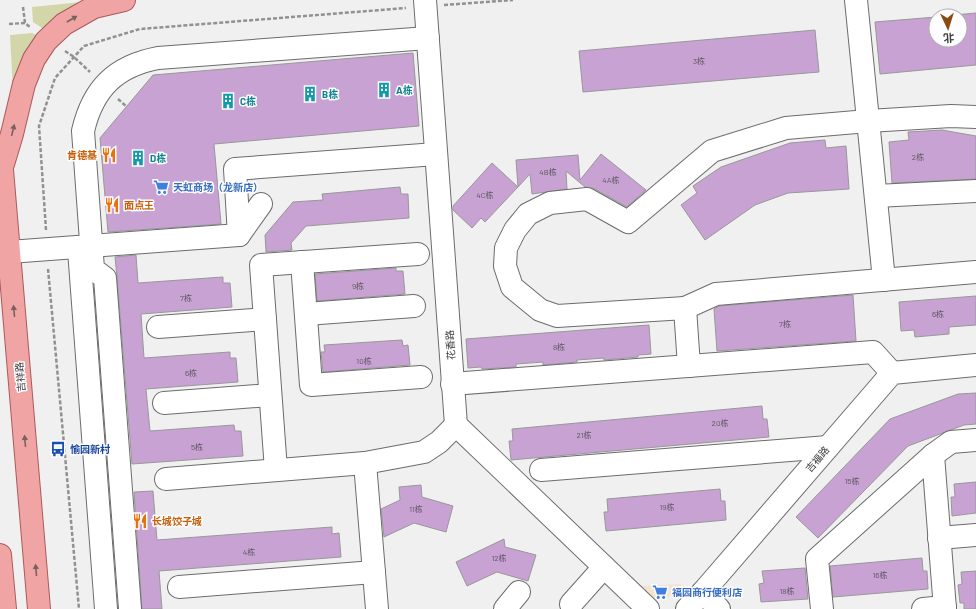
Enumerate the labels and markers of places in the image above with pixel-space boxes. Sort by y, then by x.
building icon: A栋 [375,81,393,99]
place label: A栋 [396,84,413,96]
building icon: B栋 [301,85,319,103]
place label: B栋 [322,88,338,100]
building icon: C栋 [219,92,237,110]
place label: C栋 [240,95,256,107]
restaurant icon: 肯德基 [100,146,118,164]
place label: 肯德基 [67,149,97,161]
building icon: D栋 [129,149,147,167]
place label: D栋 [150,152,166,164]
supermarket icon: 天虹商场（龙新店） [152,178,170,196]
place label: 天虹商场（龙新店） [173,181,263,193]
restaurant icon: 面点王 [103,196,121,214]
place label: 面点王 [124,199,154,211]
bus stop icon: 愉园新村 [49,440,67,458]
place label: 愉园新村 [70,443,110,455]
restaurant icon: 长城饺子城 [131,512,149,530]
place label: 长城饺子城 [152,515,202,527]
supermarket icon: 福园商行便利店 [651,583,669,601]
place label: 福园商行便利店 [672,586,742,598]

